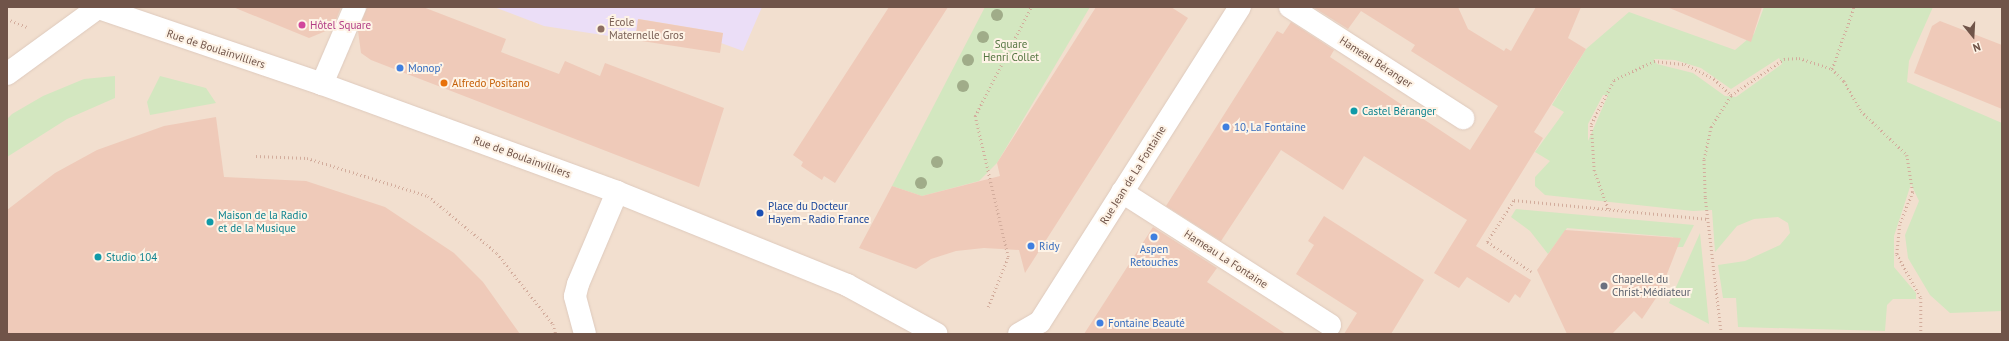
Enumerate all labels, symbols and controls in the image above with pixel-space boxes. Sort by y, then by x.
place label: École Maternelle Gros [609,16,684,42]
north arrow [1953,16,1993,56]
place label: Hôtel Square [310,18,371,32]
marker: Hôtel Square [297,20,307,30]
marker: École Maternelle Gros [596,24,606,34]
street label: Rue de Boulainvilliers [165,27,267,71]
street label: Hameau Béranger [1337,34,1415,90]
park label: Square Henri Collet [983,38,1039,64]
text: N [1971,40,1982,55]
place label: Monop’ [408,61,442,75]
marker: Monop’ [395,63,405,73]
place label: Alfredo Positano [452,76,530,90]
marker: Alfredo Positano [439,78,449,88]
place label: Castel Béranger [1362,104,1436,118]
marker: Castel Béranger [1349,106,1359,116]
place label: 10, La Fontaine [1234,120,1307,134]
marker: 10, La Fontaine [1221,122,1231,132]
street label: Rue Jean de La Fontaine [1097,123,1169,227]
street label: Rue de Boulainvilliers [471,133,573,181]
place label: Place du Docteur Hayem - Radio France [768,200,871,226]
marker: Place du Docteur Hayem - Radio France [755,208,765,218]
place label: Maison de la Radio et de la Musique [218,209,307,235]
marker: Maison de la Radio et de la Musique [205,217,215,227]
street label: Hameau La Fontaine [1182,227,1270,291]
marker: Aspen Retouches [1149,232,1159,242]
place label: Ridy [1039,239,1060,253]
marker: Ridy [1026,241,1036,251]
place label: Aspen Retouches [1130,243,1178,269]
place label: Studio 104 [106,250,157,264]
marker: Studio 104 [93,252,103,262]
place label: Chapelle du Christ-Médiateur [1612,273,1690,299]
marker: Chapelle du Christ-Médiateur [1599,281,1609,291]
place label: Fontaine Beauté [1108,316,1185,330]
marker: Fontaine Beauté [1095,318,1105,328]

